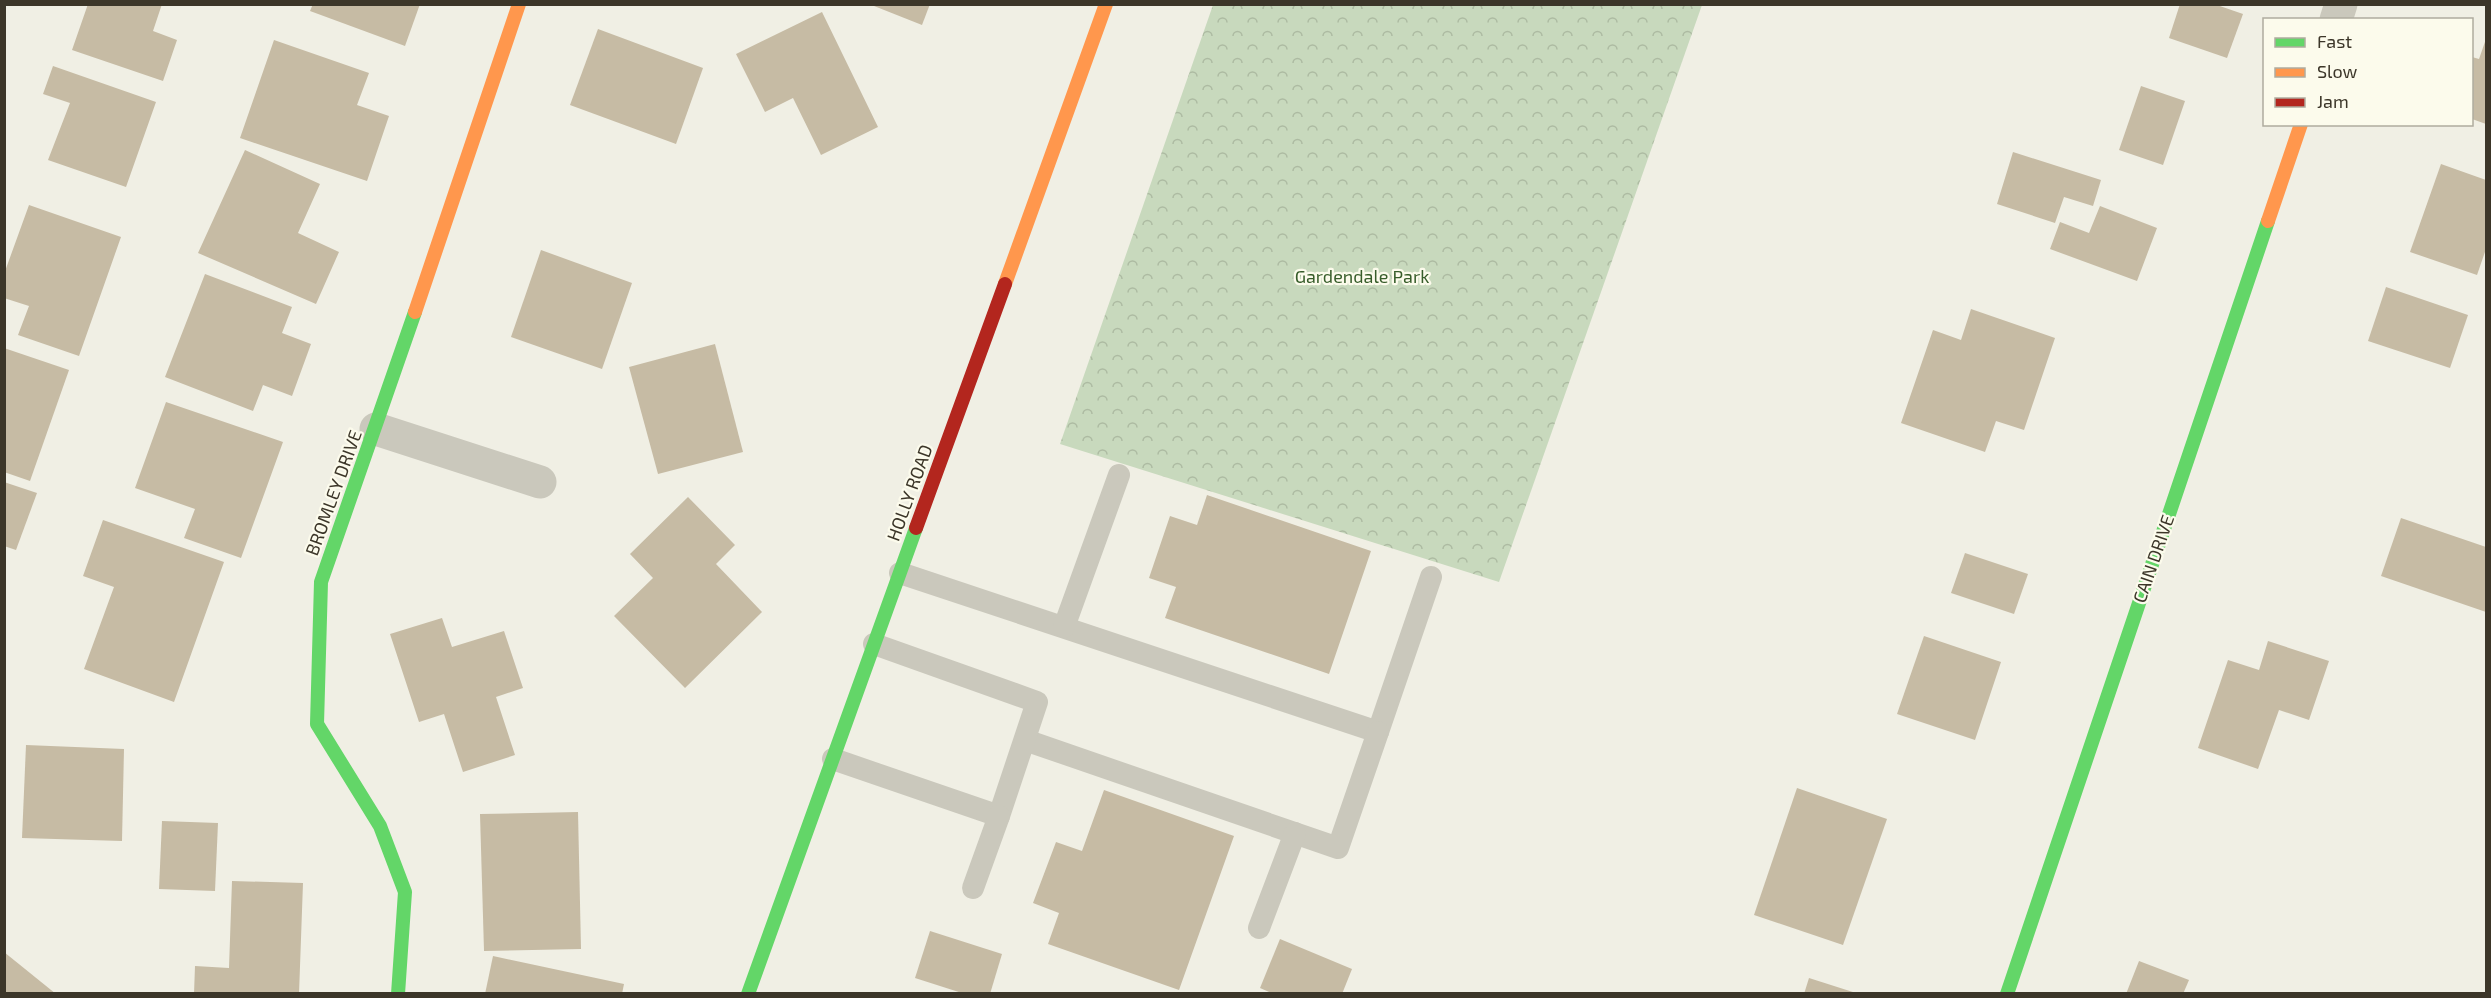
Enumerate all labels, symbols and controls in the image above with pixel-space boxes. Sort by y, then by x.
legend [2263,18,2473,126]
text: Fast [2317,30,2352,52]
text: Slow [2317,60,2358,82]
text: Jam [2317,90,2349,112]
park label: Gardendale Park [1295,265,1429,287]
street label: BROMLEY DRIVE [300,427,366,558]
street label: HOLLY ROAD [881,441,937,544]
street label: CAIN DRIVE [2128,512,2178,606]

